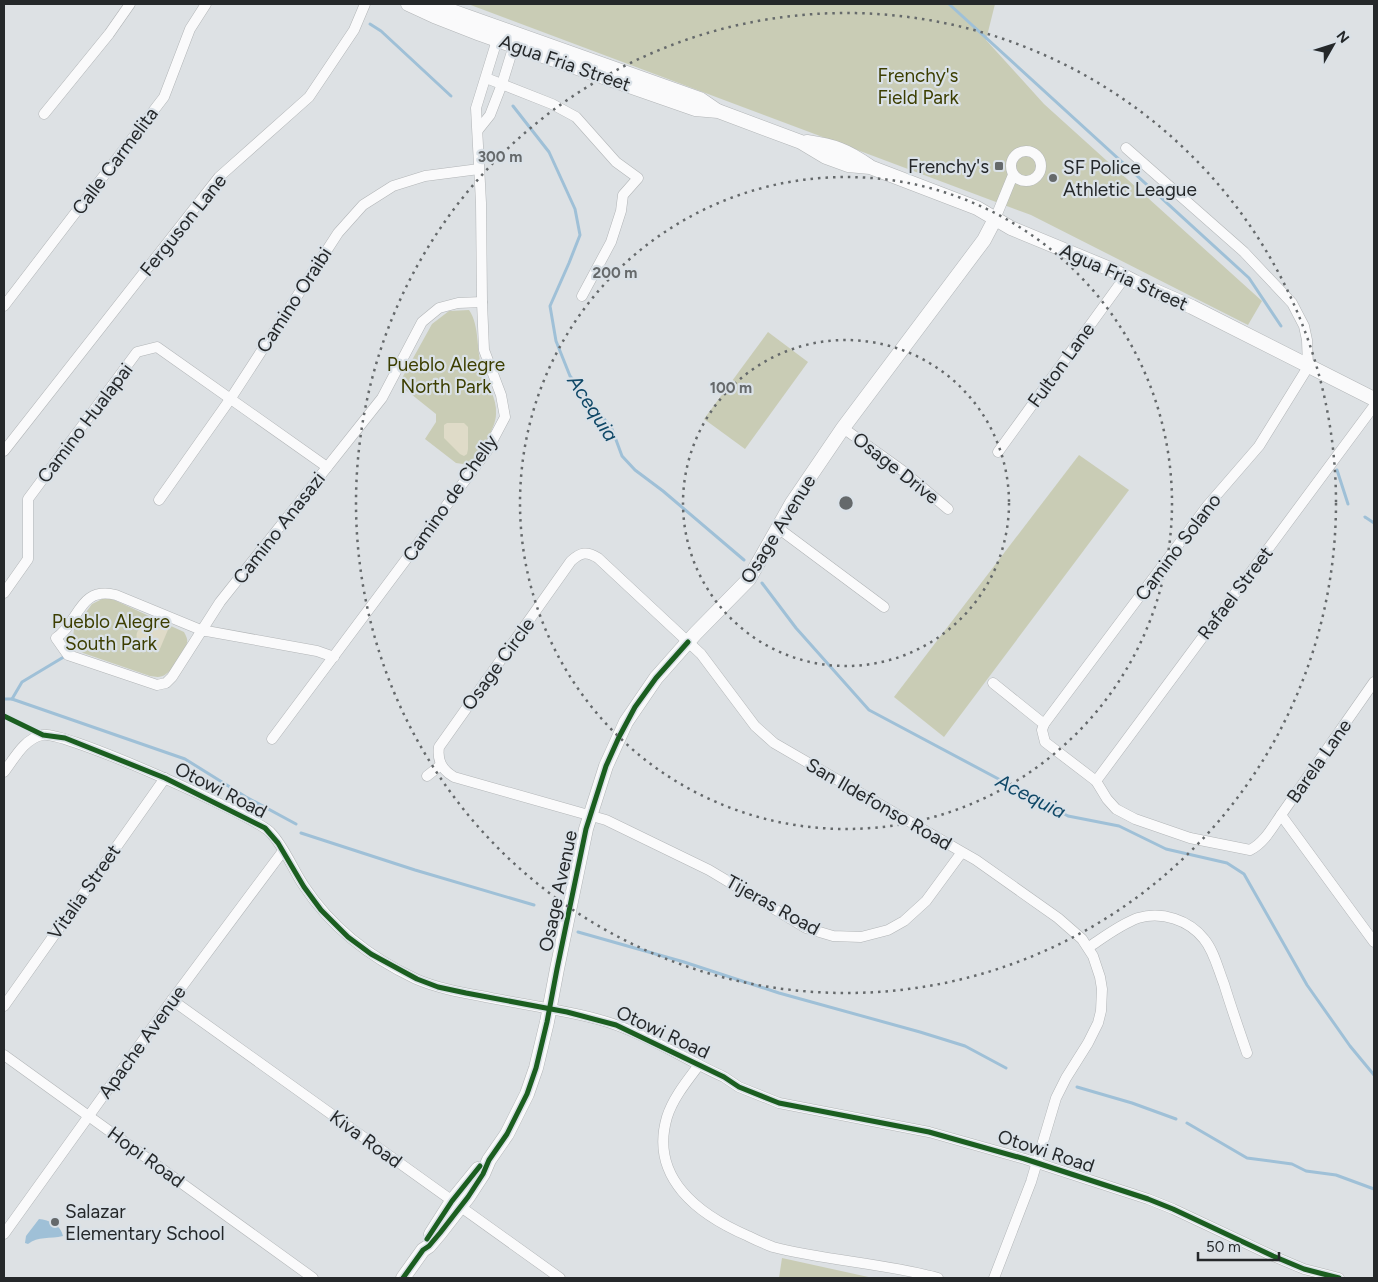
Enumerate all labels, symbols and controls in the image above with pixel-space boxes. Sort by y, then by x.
north arrow [1308,20,1358,70]
text: N [1333,28,1353,47]
street label: Agua Fria Street [496,30,634,96]
park label: Frenchy's Field Park [877,64,959,109]
street label: Calle Carmelita [67,103,163,219]
text: 300 m [478,148,522,166]
place label: Frenchy's [908,155,989,178]
place label: SF Police Athletic League [1063,156,1197,201]
marker: Frenchy's [993,160,1005,172]
street label: Ferguson Lane [135,169,231,281]
marker: SF Police Athletic League [1047,172,1059,184]
street label: Agua Fria Street [1057,239,1191,315]
street label: Camino Oraibi [251,243,337,357]
text: 200 m [593,264,637,282]
street label: Fulton Lane [1023,318,1099,412]
park label: Pueblo Alegre North Park [387,353,505,398]
street label: Camino Hualapai [32,359,138,487]
water label: Acequia [562,369,624,446]
text: 100 m [710,379,752,397]
street label: Osage Drive [848,427,944,509]
street label: Camino de Chelly [398,430,502,566]
street label: Camino Anasazi [228,467,330,589]
street label: Osage Avenue [735,470,821,588]
street label: Camino Solano [1130,489,1226,605]
centre of rings [837,494,855,512]
street label: Rafael Street [1193,542,1277,644]
park label: Pueblo Alegre South Park [52,610,170,655]
street label: Osage Circle [457,613,539,715]
street label: Barela Lane [1282,715,1356,807]
street label: San Ildefonso Road [802,753,956,855]
street label: Otowi Road [171,757,271,823]
water label: Acequia [991,768,1070,824]
street label: Osage Avenue [534,828,582,954]
street label: Vitalia Street [43,840,125,944]
street label: Tijeras Road [722,870,824,940]
street label: Apache Avenue [93,981,191,1103]
street label: Otowi Road [613,1000,713,1064]
street label: Kiva Road [325,1105,407,1173]
street label: Hopi Road [103,1121,189,1193]
street label: Otowi Road [995,1125,1097,1177]
place label: Salazar Elementary School [65,1200,225,1245]
marker: Salazar Elementary School [49,1216,61,1228]
scale bar [1198,1230,1279,1262]
text: 50 m [1206,1238,1241,1256]

